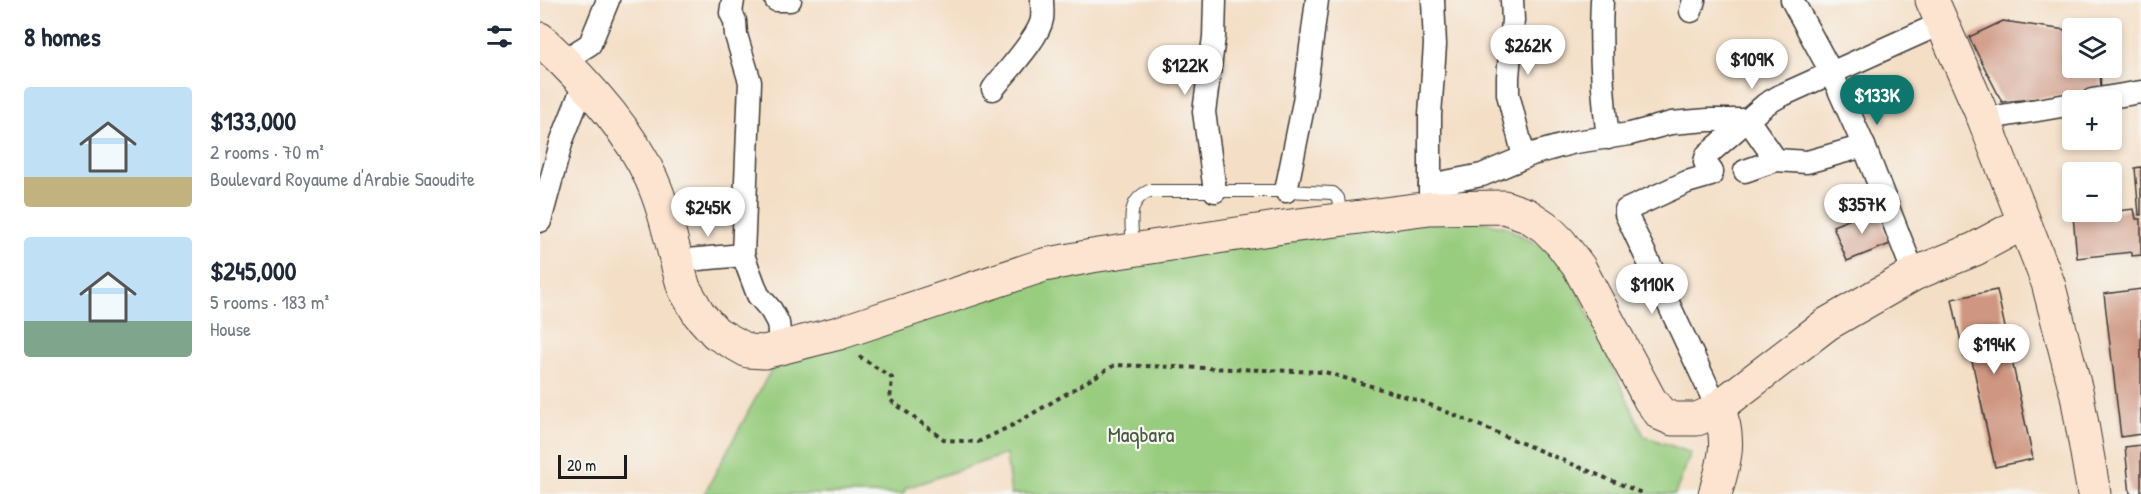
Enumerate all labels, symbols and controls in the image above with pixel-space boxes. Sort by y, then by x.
map controls [2062,18,2122,222]
button: layers [2062,18,2122,78]
text: 8 homes [24,19,101,54]
icon: filters [483,20,516,53]
pin: $262K [1486,25,1570,76]
text: $262K [1504,31,1552,58]
pin: $109K [1710,39,1794,90]
pin: $122K [1143,45,1227,96]
text: $109K [1730,45,1774,72]
text: $122K [1162,51,1208,78]
pin: $133K [1835,75,1919,126]
text: $133K [1854,81,1900,108]
button: + [2062,90,2122,150]
text: $133,000 [210,103,296,138]
icon: home [72,111,144,183]
text: 2 rooms · 70 m² [210,138,324,165]
button: − [2062,162,2122,222]
text: Boulevard Royaume d'Arabie Saoudite [210,165,475,192]
pin: $357K [1820,184,1904,235]
pin: $245K [666,187,750,238]
text: $357K [1838,190,1886,217]
text: $245K [685,193,731,220]
text: $245,000 [210,253,296,288]
icon: home [72,261,144,333]
pin: $110K [1610,264,1694,315]
text: $110K [1630,270,1674,297]
text: 5 rooms · 183 m² [210,288,329,315]
text: House [210,315,251,342]
pin: $194K [1952,324,2036,375]
text: $194K [1973,330,2015,357]
park label: Maqbara [1108,419,1175,449]
scale bar [558,452,627,480]
text: 20 m [567,454,596,476]

